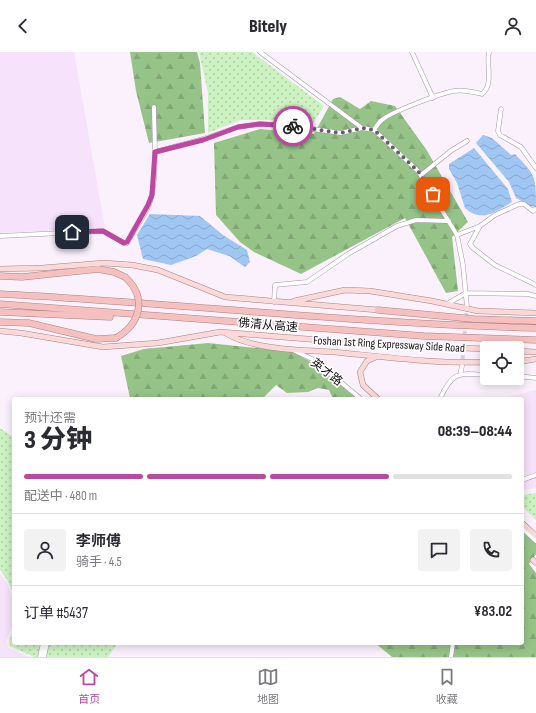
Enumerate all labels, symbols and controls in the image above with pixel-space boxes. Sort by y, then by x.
icon: back [12,15,34,37]
icon: person [502,15,524,37]
text: Bitely [249,16,287,37]
courier [273,106,313,146]
icon: bike [282,115,304,137]
pin [416,177,450,211]
icon: bag [422,183,444,205]
pin [55,215,89,249]
icon: home [61,221,83,243]
street label: 佛清从高速 [237,315,299,336]
street label: Foshan 1st Ring Expressway Side Road [313,333,465,356]
map controls [480,341,524,385]
button: locate [480,341,524,385]
street label: 英才路 [308,355,345,389]
text: 预计还需 [24,410,76,426]
text: 08:39–08:44 [438,422,512,441]
text: 3 分钟 [24,425,92,456]
text: 配送中 · 480 m [24,488,97,504]
button: person [24,529,66,571]
button: chat [418,529,460,571]
button: phone [470,529,512,571]
text: 李师傅 [76,532,121,551]
text: 骑手 · 4.5 [76,554,122,570]
text: ¥83.02 [474,602,512,621]
text: 订单 #5437 [24,604,88,623]
tab: 首页 [78,666,100,706]
tab: 地图 [257,666,279,706]
tab: 收藏 [436,666,458,706]

